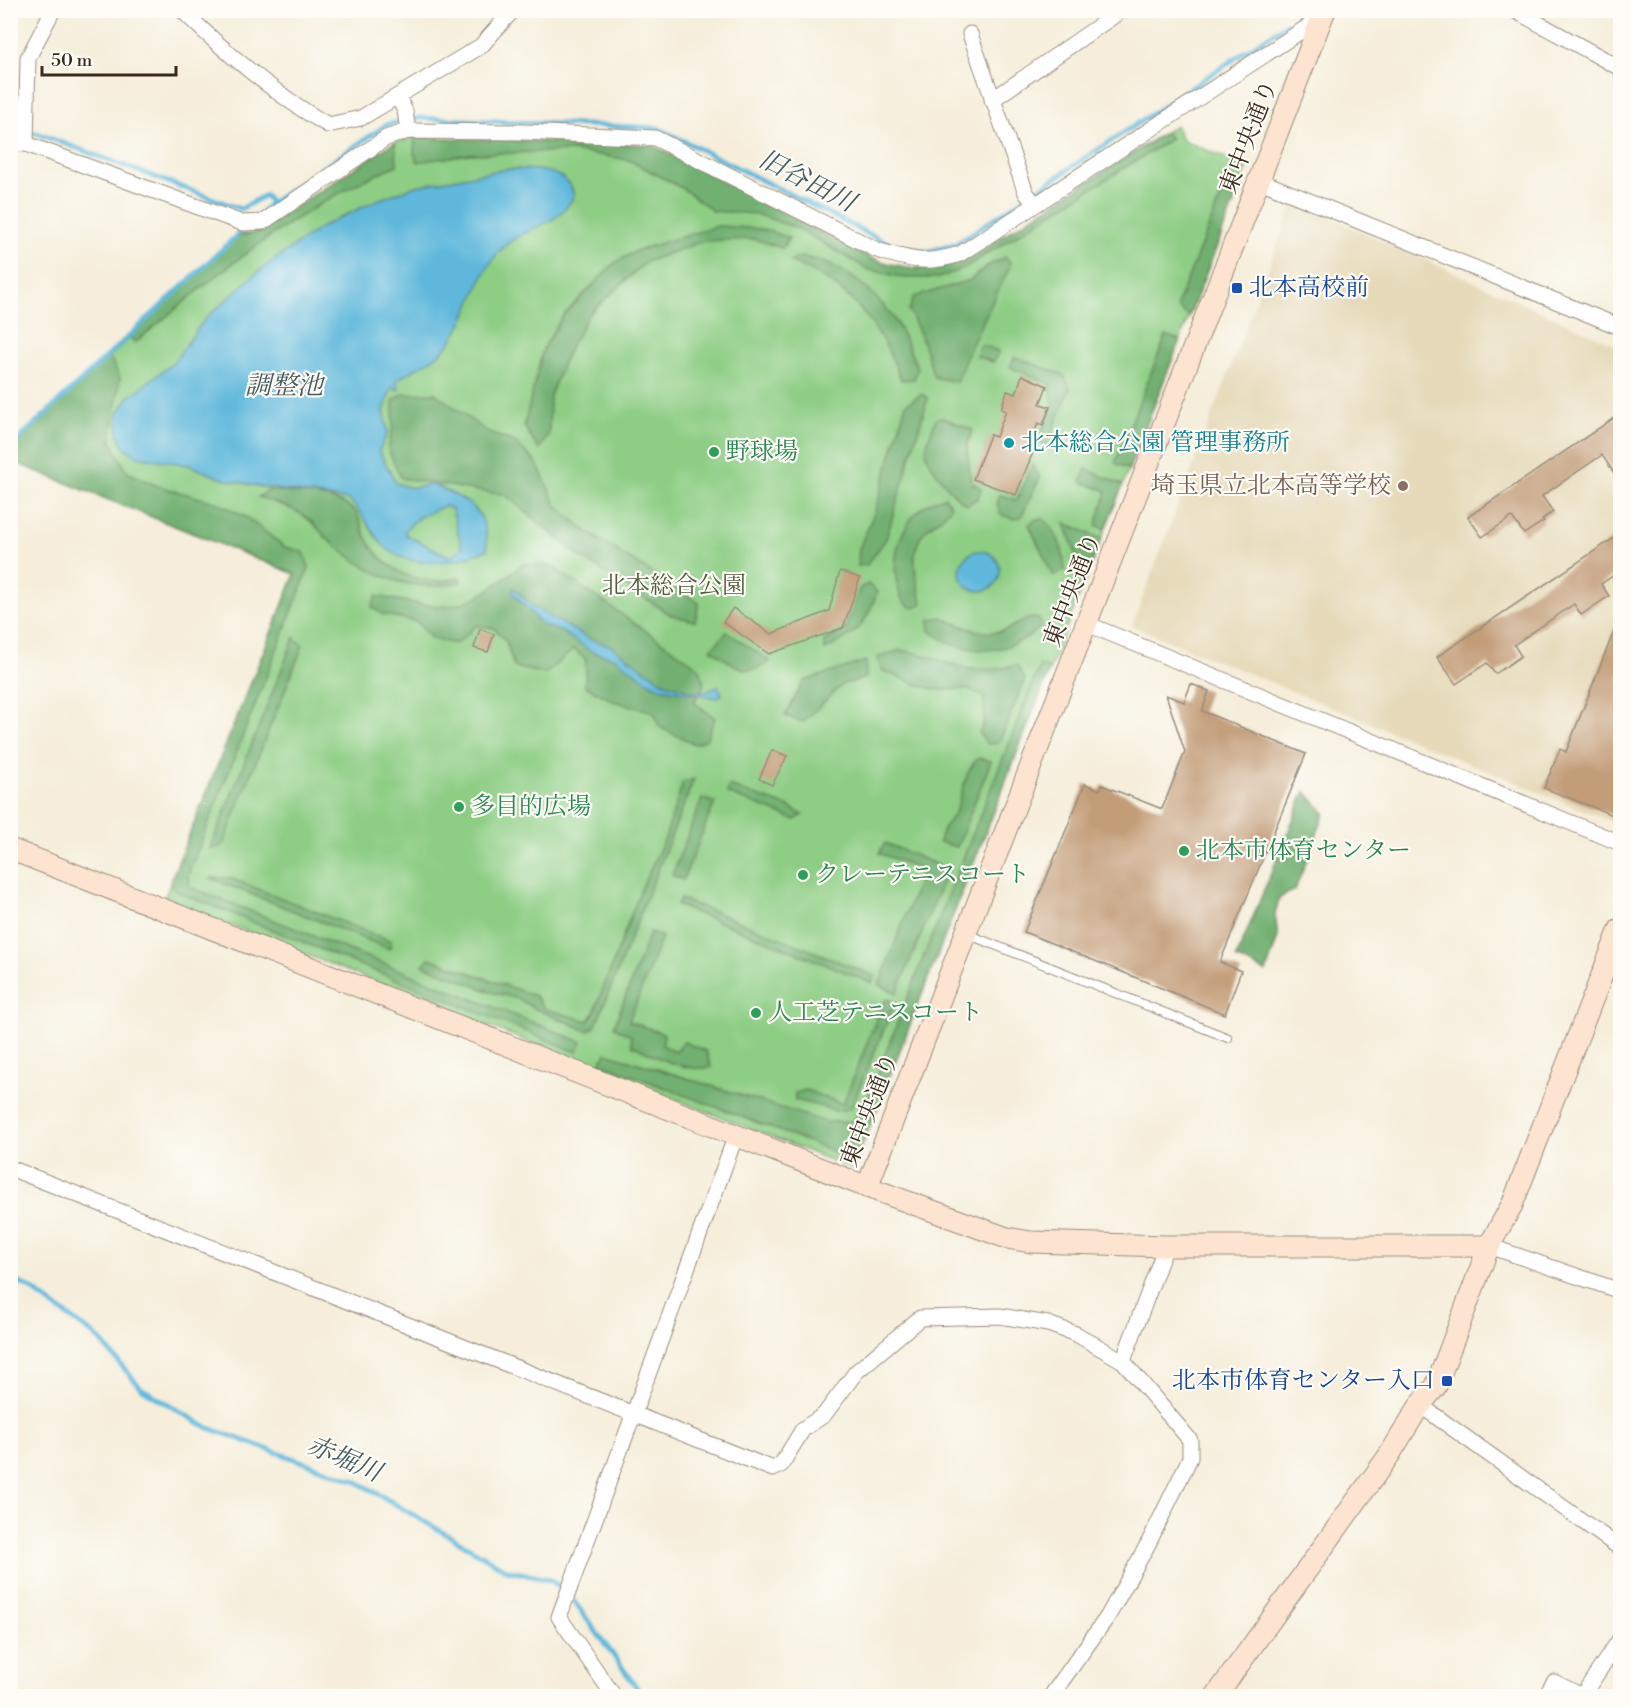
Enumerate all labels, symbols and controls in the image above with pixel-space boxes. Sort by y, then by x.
scale bar [42,39,176,77]
text: 50 m [51,49,93,72]
street label: 東中央通り [1213,76,1285,198]
water label: 旧谷田川 [753,143,863,220]
place label: 北本高校前 [1249,273,1369,303]
marker: 北本高校前 [1230,281,1244,295]
water label: 調整池 [245,370,326,402]
place label: 北本総合公園 管理事務所 [1021,428,1290,458]
marker: 北本総合公園 管理事務所 [1002,436,1016,450]
place label: 野球場 [726,437,798,467]
marker: 野球場 [707,445,721,459]
place label: 埼玉県立北本高等学校 [1151,471,1391,501]
marker: 埼玉県立北本高等学校 [1396,479,1410,493]
street label: 東中央通り [1037,529,1109,651]
park label: 北本総合公園 [602,571,746,601]
place label: 多目的広場 [471,792,591,822]
marker: 多目的広場 [452,800,466,814]
place label: 北本市体育センター [1196,836,1411,866]
marker: 北本市体育センター [1177,844,1191,858]
place label: クレーテニスコート [815,860,1030,890]
marker: クレーテニスコート [796,868,810,882]
place label: 人工芝テニスコート [768,998,983,1028]
marker: 人工芝テニスコート [749,1006,763,1020]
street label: 東中央通り [834,1049,906,1171]
place label: 北本市体育センター入口 [1172,1366,1435,1396]
marker: 北本市体育センター入口 [1440,1374,1454,1388]
water label: 赤堀川 [302,1429,389,1490]

